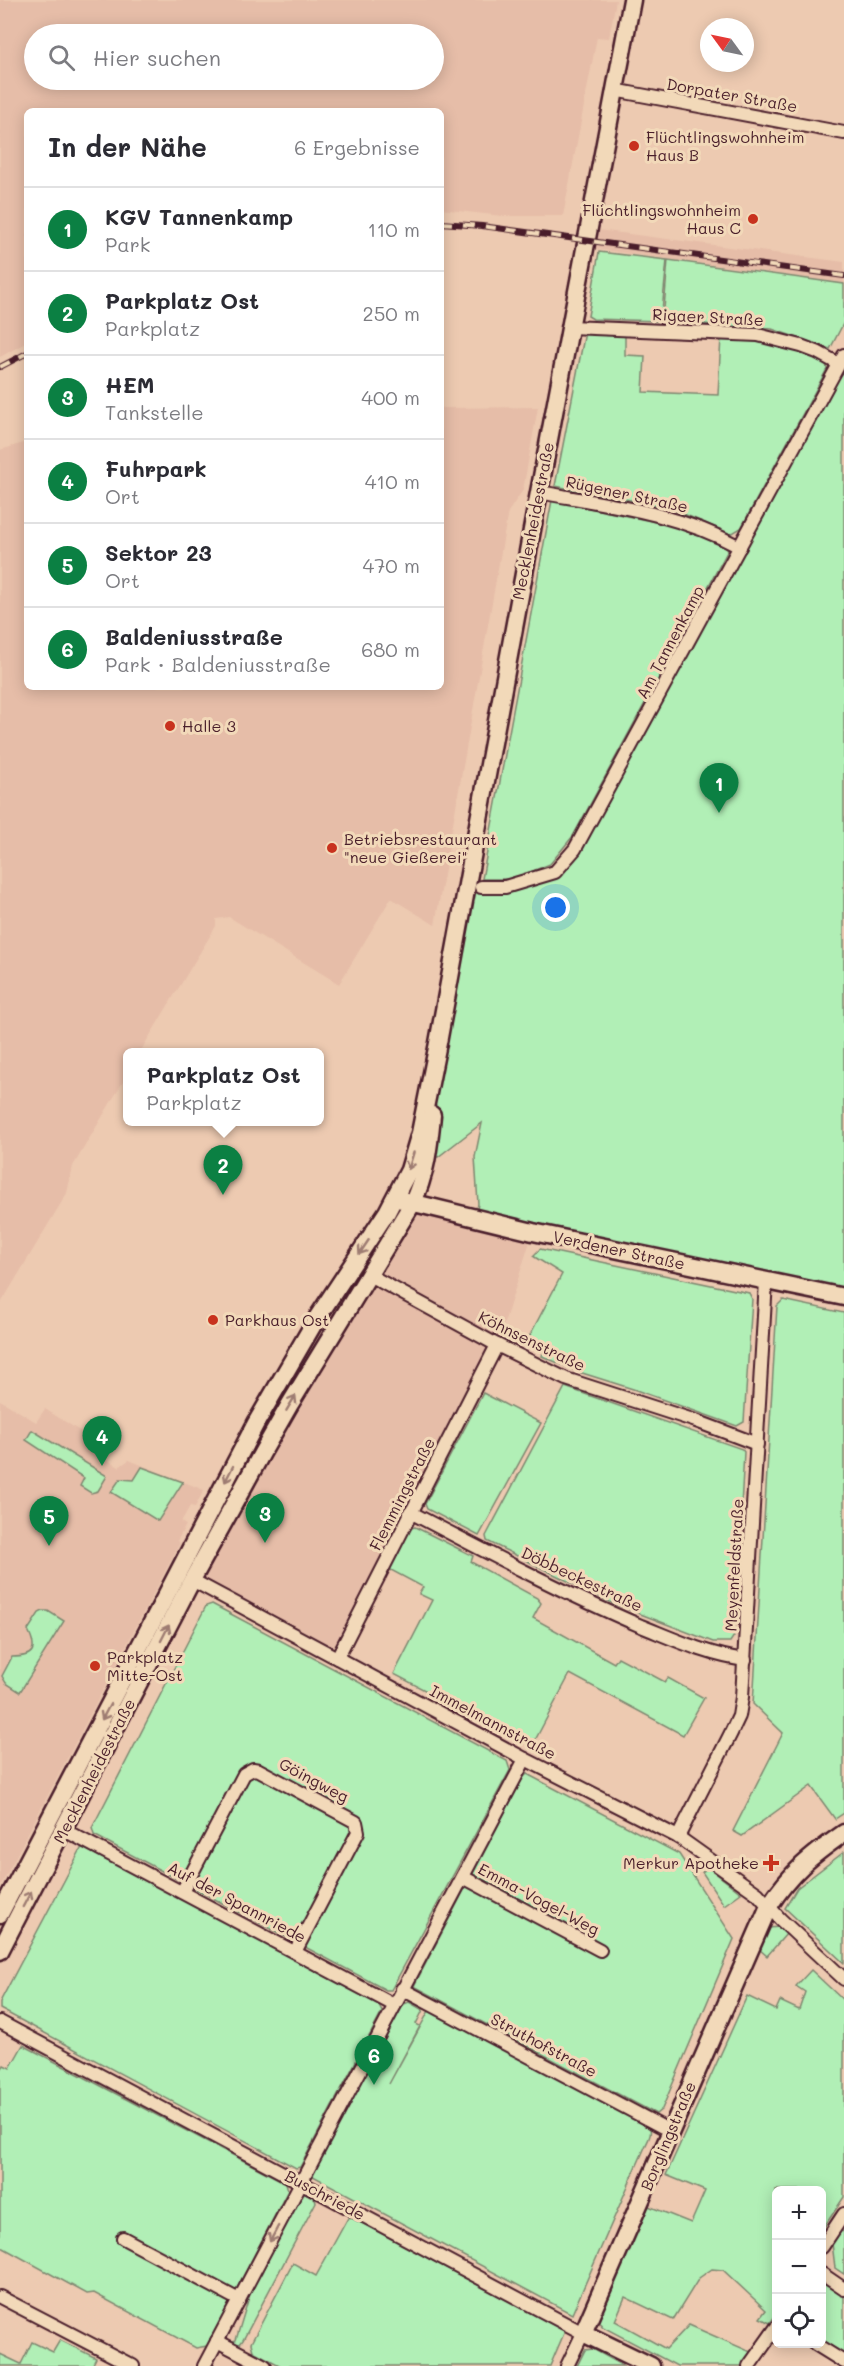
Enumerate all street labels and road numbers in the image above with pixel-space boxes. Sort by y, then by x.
street label: Dorpater Straße [665,73,799,116]
street label: Rigaer Straße [652,303,764,330]
street label: Mecklenheidestraße [507,440,558,601]
street label: Rügener Straße [564,470,690,517]
street label: Am Tannenkamp [631,581,708,702]
street label: Verdener Straße [551,1225,687,1274]
street label: Köhnsenstraße [475,1306,589,1376]
street label: Flemmingstraße [364,1434,439,1554]
street label: Meyenfeldstraße [720,1498,747,1632]
street label: Döbbeckestraße [518,1541,646,1616]
street label: Immelmannstraße [427,1679,560,1764]
street label: Mecklenheidestraße [48,1695,139,1847]
street label: Göingweg [276,1752,353,1807]
street label: Auf der Spannriede [164,1856,310,1947]
street label: Emma-Vogel-Weg [475,1858,603,1939]
street label: Struthofstraße [487,2008,601,2081]
street label: Borglingstraße [635,2078,700,2194]
street label: Buschriede [282,2165,369,2224]

